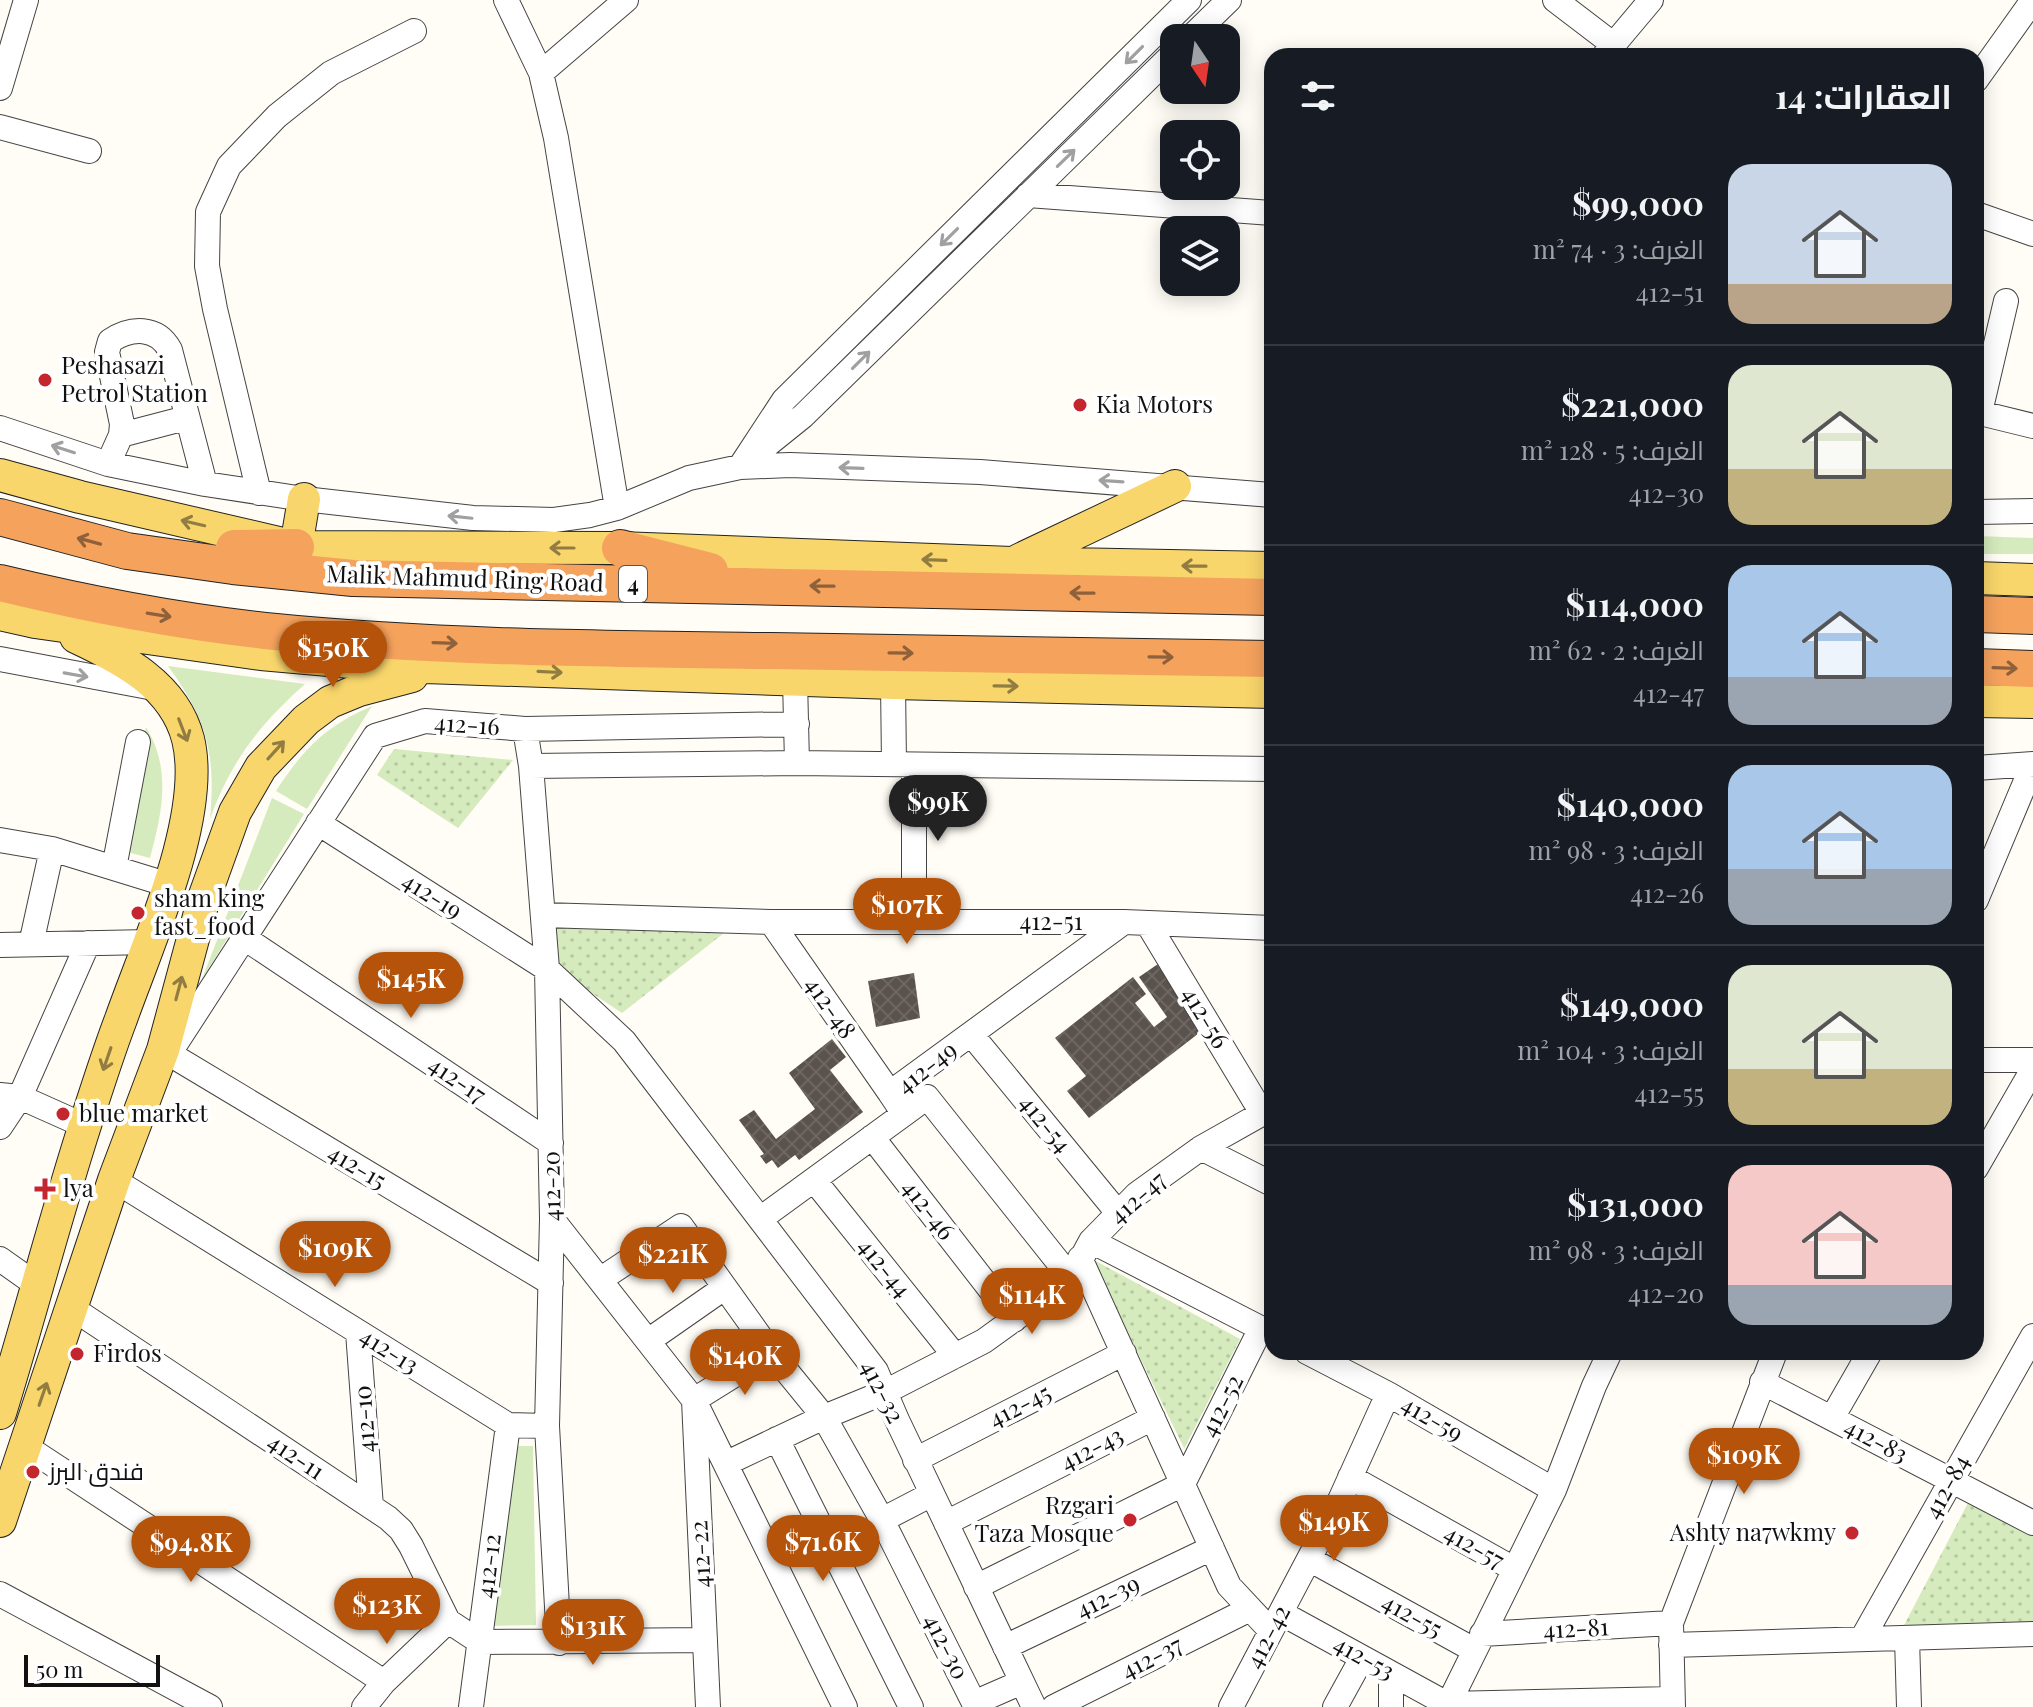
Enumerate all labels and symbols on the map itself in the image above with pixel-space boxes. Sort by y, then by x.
north arrow [1160,24,1240,104]
one-way arrow [1125,45,1144,64]
one-way arrow [1056,148,1076,167]
one-way arrow [940,227,959,246]
place label: Peshasazi Petrol Station [61,348,208,408]
one-way arrow [851,350,871,369]
marker: Peshasazi Petrol Station [36,371,54,389]
place label: Kia Motors [1096,387,1213,419]
marker: Kia Motors [1071,396,1089,414]
one-way arrow [51,441,76,456]
one-way arrow [838,460,865,475]
one-way arrow [1098,473,1124,488]
one-way arrow [447,509,474,524]
one-way arrow [181,515,206,530]
one-way arrow [77,532,103,547]
one-way arrow [549,540,576,556]
one-way arrow [921,552,948,567]
street label: Malik Mahmud Ring Road [326,556,604,598]
one-way arrow [1181,559,1208,574]
road number: 4 [619,566,647,602]
one-way arrow [809,579,836,594]
one-way arrow [1069,585,1096,600]
one-way arrow [146,608,171,623]
pin: $150K [277,621,389,689]
one-way arrow [431,636,458,651]
one-way arrow [887,645,914,661]
one-way arrow [1147,649,1174,665]
one-way arrow [1991,660,2017,675]
one-way arrow [536,665,563,680]
one-way arrow [63,668,89,683]
one-way arrow [992,678,1019,693]
street label: 412-16 [433,705,501,741]
one-way arrow [177,717,192,742]
one-way arrow [267,741,285,761]
pin: $99K [891,775,985,843]
street label: 412-19 [397,863,469,925]
pin: $107K [851,878,963,946]
place label: sham king fast_food [154,881,265,941]
marker: sham king fast_food [129,904,147,922]
street label: 412-51 [1019,904,1083,936]
pin: $145K [355,952,467,1020]
street label: 412-48 [799,970,864,1044]
one-way arrow [173,976,188,1002]
street label: 412-56 [1176,980,1238,1054]
street label: 412-49 [889,1033,963,1100]
one-way arrow [99,1046,114,1071]
street label: 412-17 [423,1048,493,1109]
street label: 412-54 [1013,1087,1080,1158]
place label: blue market [79,1096,208,1128]
marker: blue market [54,1105,72,1123]
street label: 412-15 [323,1135,393,1195]
street label: 412-20 [533,1151,567,1221]
street label: 412-47 [1101,1163,1172,1230]
place label: lya [63,1171,94,1203]
street label: 412-46 [896,1172,963,1246]
marker: lya [34,1178,56,1200]
pin: $109K [279,1221,391,1289]
pin: $221K [617,1227,729,1295]
street label: 412-44 [852,1230,919,1303]
pin: $114K [976,1268,1088,1336]
street label: 412-13 [355,1319,425,1380]
pin: $140K [689,1329,801,1397]
place label: Firdos [93,1336,162,1368]
marker: Firdos [68,1345,86,1363]
street label: 412-32 [854,1354,913,1428]
street label: 412-52 [1191,1369,1249,1442]
street label: 412-45 [982,1375,1056,1433]
one-way arrow [37,1382,52,1407]
street label: 412-10 [345,1384,381,1454]
street label: 412-59 [1396,1387,1470,1448]
street label: 412-83 [1840,1409,1914,1469]
street label: 412-43 [1054,1418,1128,1477]
street label: 412-11 [262,1425,332,1486]
pin: $109K [1688,1428,1800,1496]
street label: 412-84 [1915,1448,1976,1524]
place label: فندق البرز [47,1454,144,1487]
marker: فندق البرز [24,1463,42,1481]
place label: Rzgari Taza Mosque [974,1488,1114,1548]
pin: $149K [1278,1495,1390,1563]
marker: Rzgari Taza Mosque [1121,1511,1139,1529]
pin: $71.6K [758,1515,888,1583]
place label: Ashty na7wkmy [1669,1515,1836,1547]
pin: $94.8K [126,1516,256,1584]
street label: 412-57 [1439,1516,1511,1575]
street label: 412-22 [681,1520,717,1588]
marker: Ashty na7wkmy [1843,1524,1861,1542]
street label: 412-12 [467,1532,507,1600]
street label: 412-39 [1070,1566,1144,1624]
pin: $123K [331,1578,443,1646]
street label: 412-55 [1377,1585,1449,1644]
pin: $131K [537,1599,649,1667]
street label: 412-42 [1236,1599,1296,1673]
street label: 412-30 [918,1608,978,1684]
street label: 412-81 [1542,1609,1610,1645]
street label: 412-37 [1115,1627,1187,1685]
street label: 412-53 [1329,1627,1401,1686]
scale bar [24,1651,160,1687]

